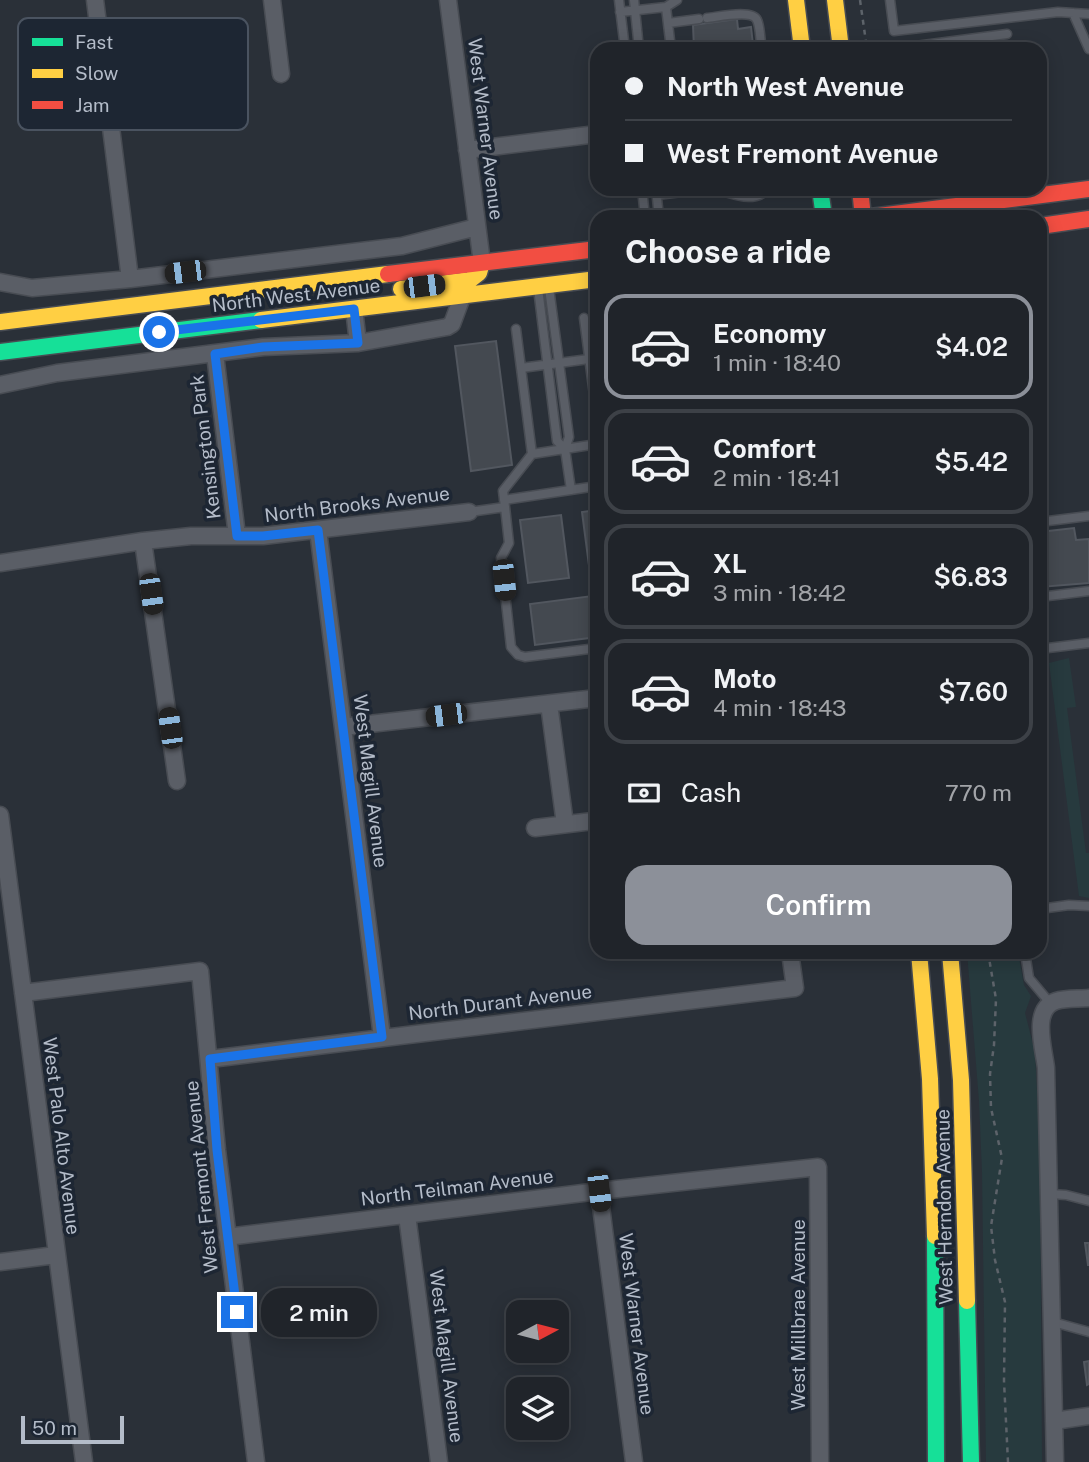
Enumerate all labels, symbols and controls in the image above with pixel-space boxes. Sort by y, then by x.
legend [18,18,248,130]
text: Fast [75,31,113,53]
street label: West Warner Avenue [464,37,508,221]
text: Slow [75,62,119,84]
text: North West Avenue [667,71,904,102]
text: Jam [75,94,109,116]
text: West Fremont Avenue [667,138,939,169]
text: Choose a ride [625,233,831,270]
car [163,259,208,285]
car [402,273,447,299]
street label: North West Avenue [211,274,381,316]
icon: car [629,315,692,378]
route start [143,316,175,348]
text: Economy [713,318,826,349]
text: $4.02 [935,331,1008,362]
text: 1 min · 18:40 [713,349,841,376]
street label: Kensington Park [185,373,225,520]
icon: car [629,430,692,493]
text: Comfort [713,433,816,464]
text: $5.42 [934,446,1008,477]
text: 2 min · 18:41 [713,464,841,491]
street label: North Brooks Avenue [263,482,451,526]
icon: car [629,545,692,608]
text: XL [713,548,747,579]
car [492,558,517,602]
text: $6.83 [933,561,1008,592]
car [138,572,165,616]
text: 3 min · 18:42 [713,579,846,606]
icon: car [629,660,692,723]
text: Moto [713,663,776,694]
text: $7.60 [938,676,1008,707]
street label: West Magill Avenue [349,693,393,869]
text: 4 min · 18:43 [713,694,847,721]
car [424,702,469,728]
car [157,706,184,750]
icon: cash [625,774,663,812]
text: Cash [681,777,741,808]
text: 770 m [945,779,1012,806]
button: Confirm [625,865,1012,945]
street label: North Durant Avenue [407,980,593,1024]
street label: West Palo Alto Avenue [39,1036,85,1236]
street label: West Fremont Avenue [180,1080,222,1274]
street label: West Herndon Avenue [931,1109,957,1305]
street label: North Teilman Avenue [359,1164,555,1210]
car [587,1169,612,1213]
street label: West Millbrae Avenue [787,1219,809,1411]
street label: West Warner Avenue [615,1232,659,1416]
street label: West Magill Avenue [425,1268,469,1444]
callout: 2 min [262,1288,377,1336]
route end [221,1296,253,1328]
text: 2 min [289,1299,349,1326]
north arrow [506,1300,569,1363]
map controls [506,1300,569,1440]
button: layers [506,1377,569,1440]
scale bar [21,1413,124,1445]
text: 50 m [32,1417,77,1439]

